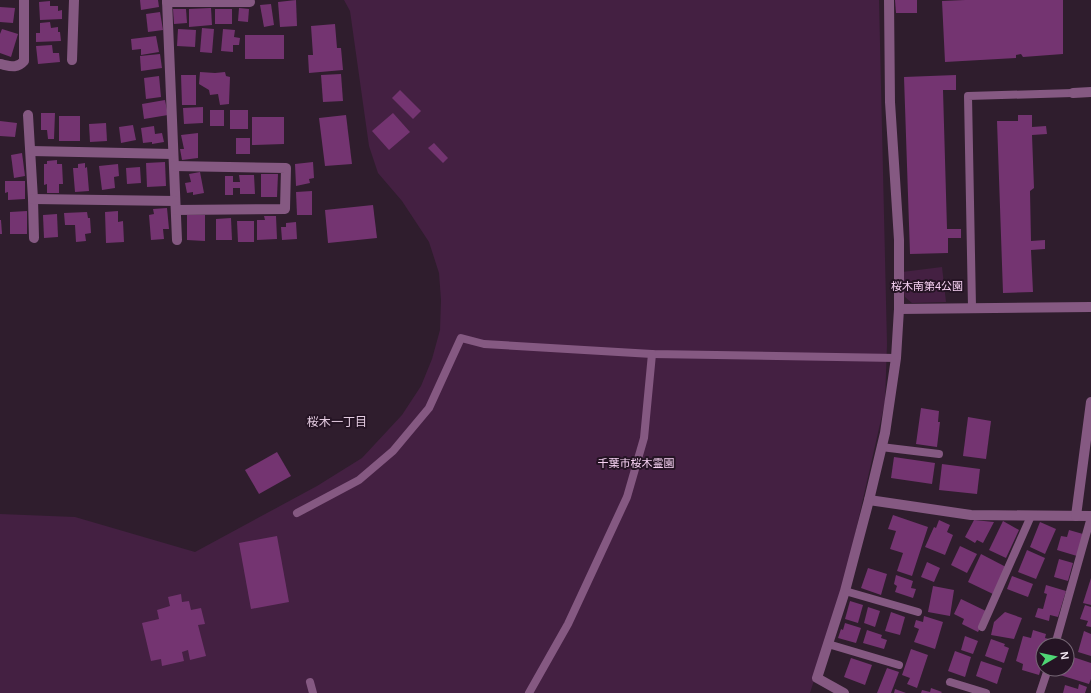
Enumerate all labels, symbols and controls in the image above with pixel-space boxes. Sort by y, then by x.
park label: 桜木南第4公園 [891,280,963,292]
district label: 桜木一丁目 [307,415,367,429]
park label: 千葉市桜木霊園 [598,457,675,469]
north arrow [1035,637,1075,677]
text: N [1058,651,1071,660]

